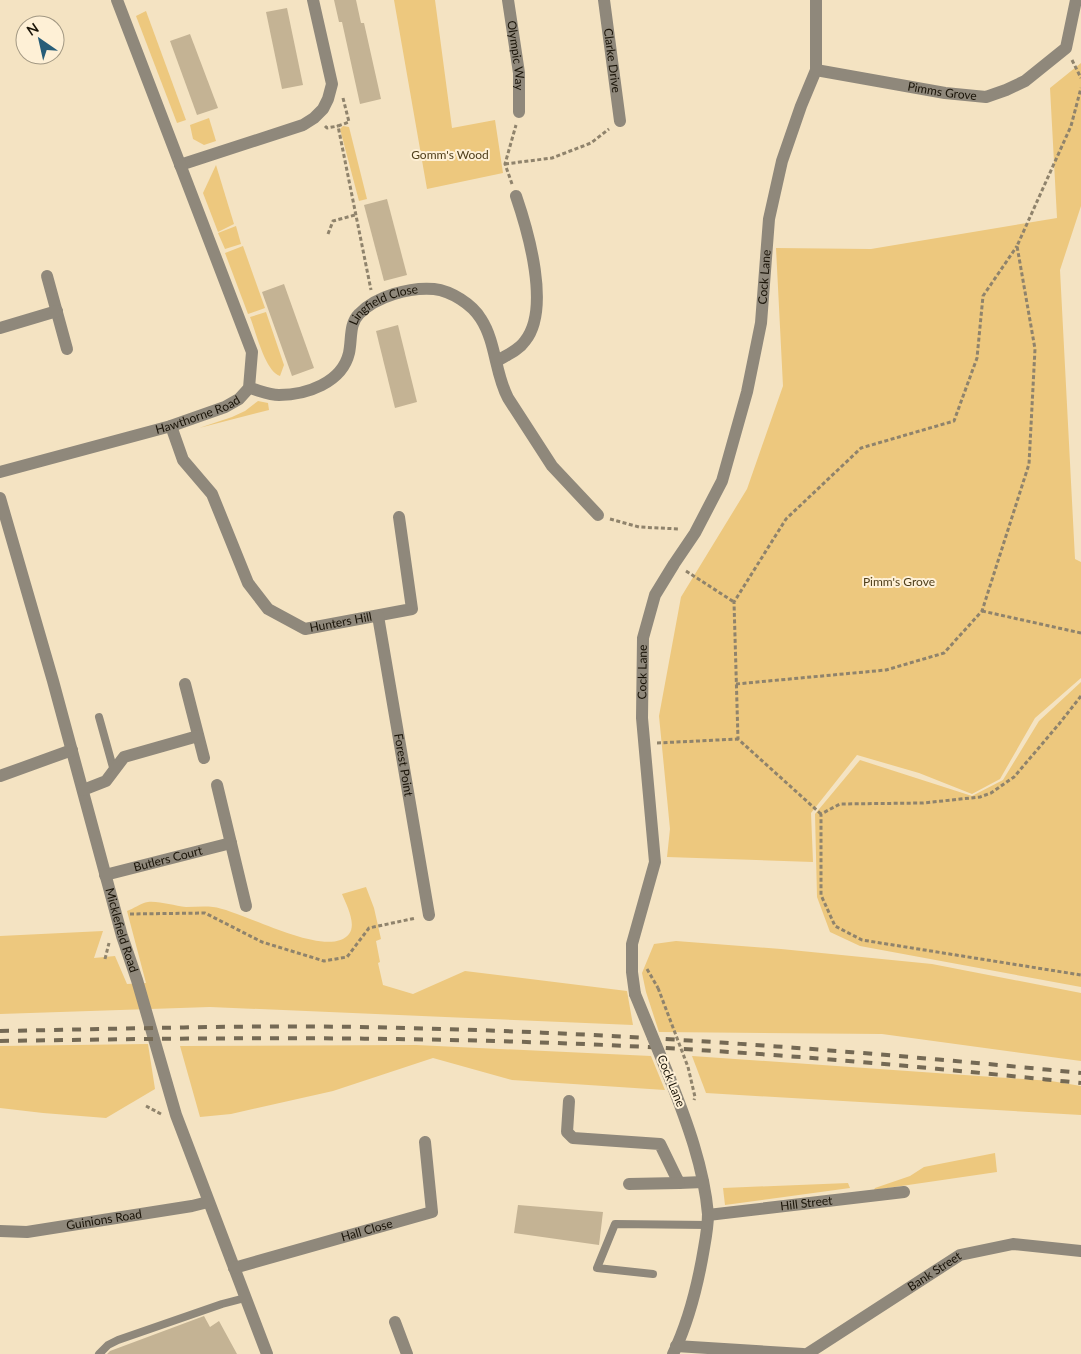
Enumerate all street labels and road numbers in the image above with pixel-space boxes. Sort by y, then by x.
street label: Olympic Way [504,19,528,91]
street label: Clarke Drive [601,27,624,94]
street label: Pimms Grove [906,78,978,103]
street label: Cock Lane [754,249,774,305]
street label: Lingfield Close [345,281,419,327]
street label: Hawthorne Road [154,392,243,437]
street label: Hunters Hill [308,609,373,635]
street label: Cock Lane [634,644,650,699]
street label: Forest Point [391,732,417,798]
street label: Butlers Court [132,842,205,874]
street label: Micklefield Road [102,886,142,974]
street label: Cock Lane [654,1053,689,1109]
street label: Hill Street [779,1192,834,1213]
street label: Guinions Road [65,1206,143,1233]
street label: Hall Close [339,1216,394,1244]
street label: Bank Street [905,1248,965,1294]

